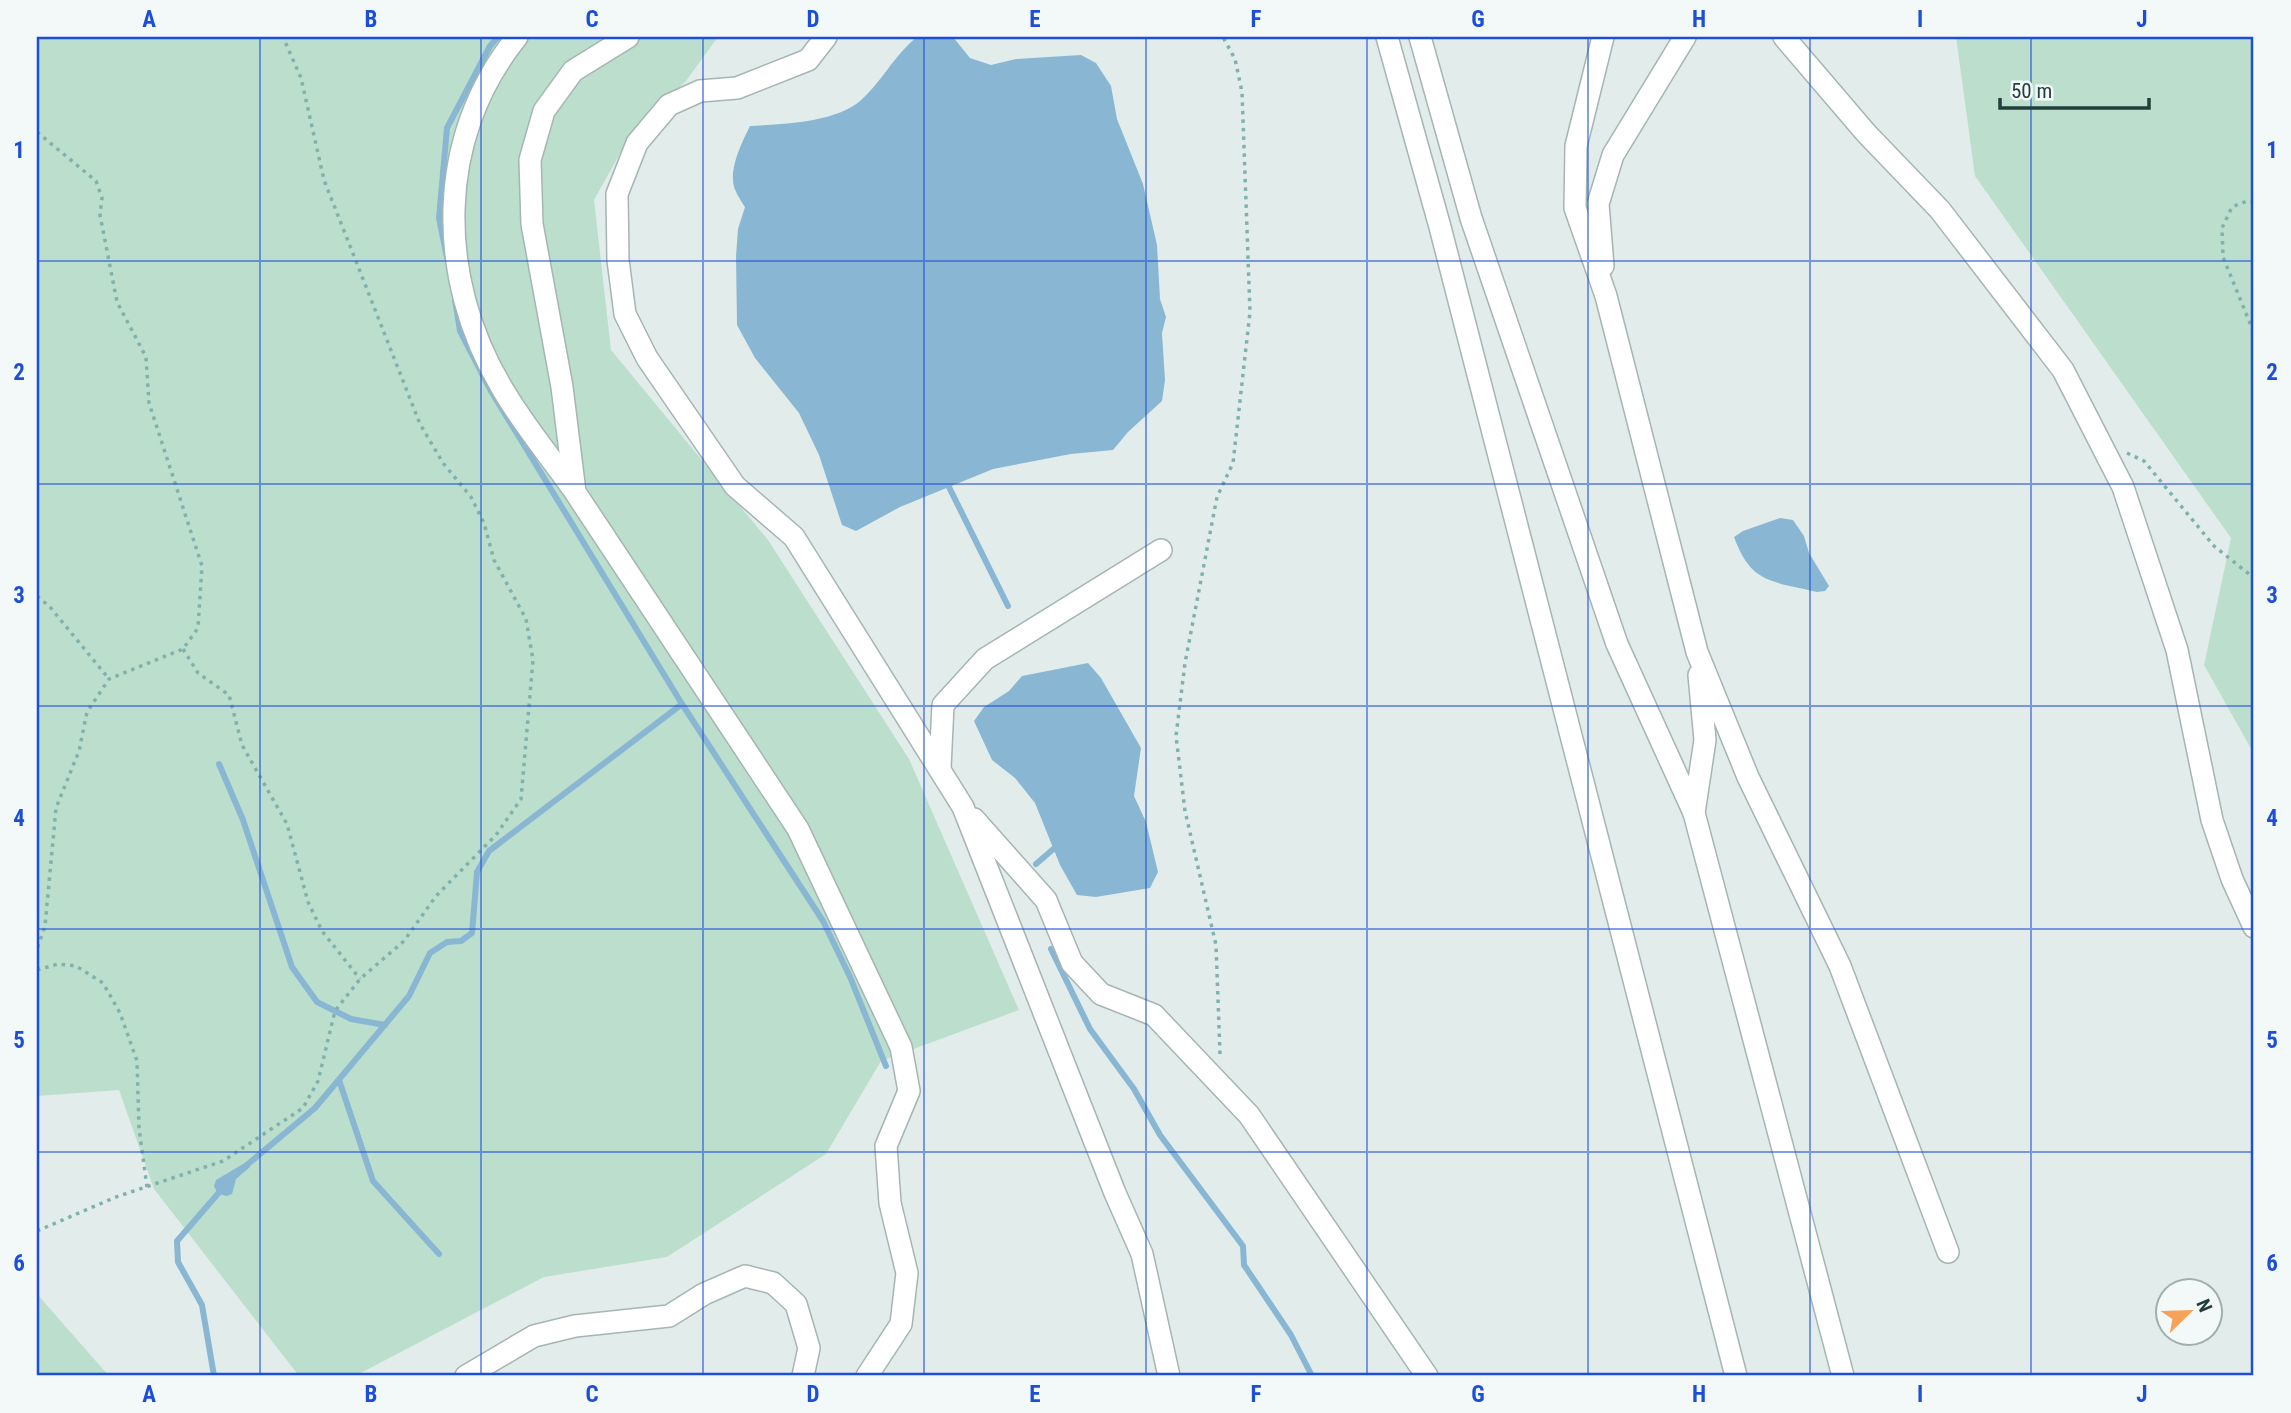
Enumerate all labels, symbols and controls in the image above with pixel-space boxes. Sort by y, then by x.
text: A [142,6,156,33]
text: B [365,6,377,33]
text: C [585,6,599,33]
text: D [807,6,820,33]
text: E [1029,6,1041,33]
text: F [1251,6,1262,33]
text: G [1471,6,1485,33]
text: H [1692,6,1706,33]
text: I [1917,6,1923,33]
text: J [2136,6,2148,33]
scale bar [2000,66,2149,110]
text: 50 m [2011,79,2052,103]
text: 1 [13,137,25,164]
text: 1 [2266,137,2278,164]
text: 2 [13,359,25,386]
text: 2 [2266,359,2278,386]
text: 3 [13,582,25,609]
text: 3 [2266,582,2278,609]
text: 4 [13,805,25,832]
text: 4 [2266,805,2278,832]
text: 5 [13,1027,25,1054]
text: 5 [2266,1027,2278,1054]
text: 6 [13,1250,25,1277]
text: 6 [2266,1250,2278,1277]
north arrow [2154,1276,2224,1346]
text: N [2191,1296,2217,1315]
text: A [142,1381,156,1408]
text: B [365,1381,377,1408]
text: C [585,1381,599,1408]
text: D [807,1381,820,1408]
text: E [1029,1381,1041,1408]
text: F [1251,1381,1262,1408]
text: G [1471,1381,1485,1408]
text: H [1692,1381,1706,1408]
text: I [1917,1381,1923,1408]
text: J [2136,1381,2148,1408]

